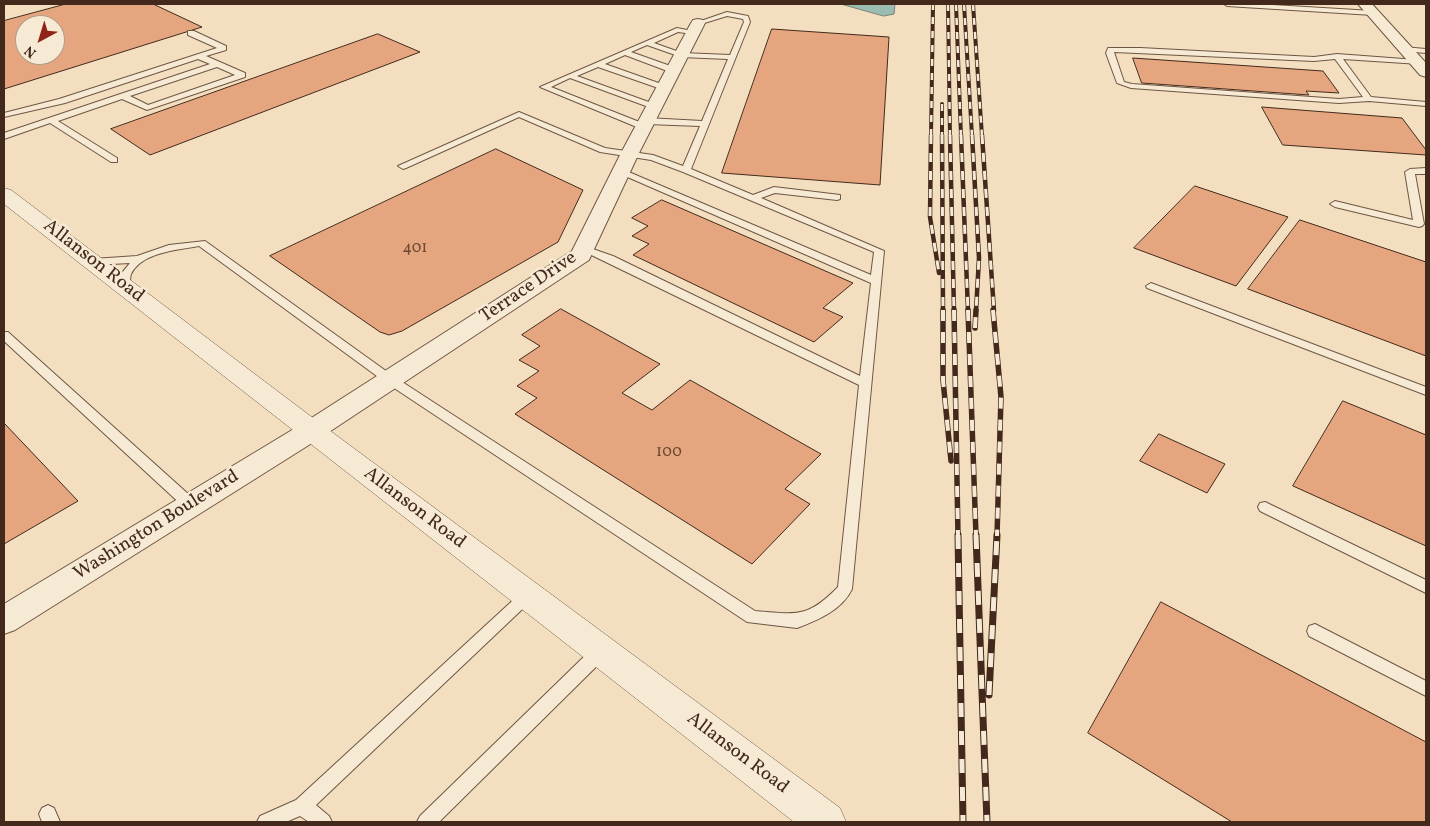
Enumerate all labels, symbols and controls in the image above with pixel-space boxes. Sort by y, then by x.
north arrow [15,15,65,65]
text: N [21,41,41,62]
street label: Allanson Road [38,216,148,308]
house number: 401 [402,239,428,259]
street label: Terrace Drive [476,247,582,329]
house number: 100 [656,443,682,463]
street label: Allanson Road [358,463,470,555]
street label: Washington Boulevard [70,466,244,586]
street label: Allanson Road [681,708,793,800]

